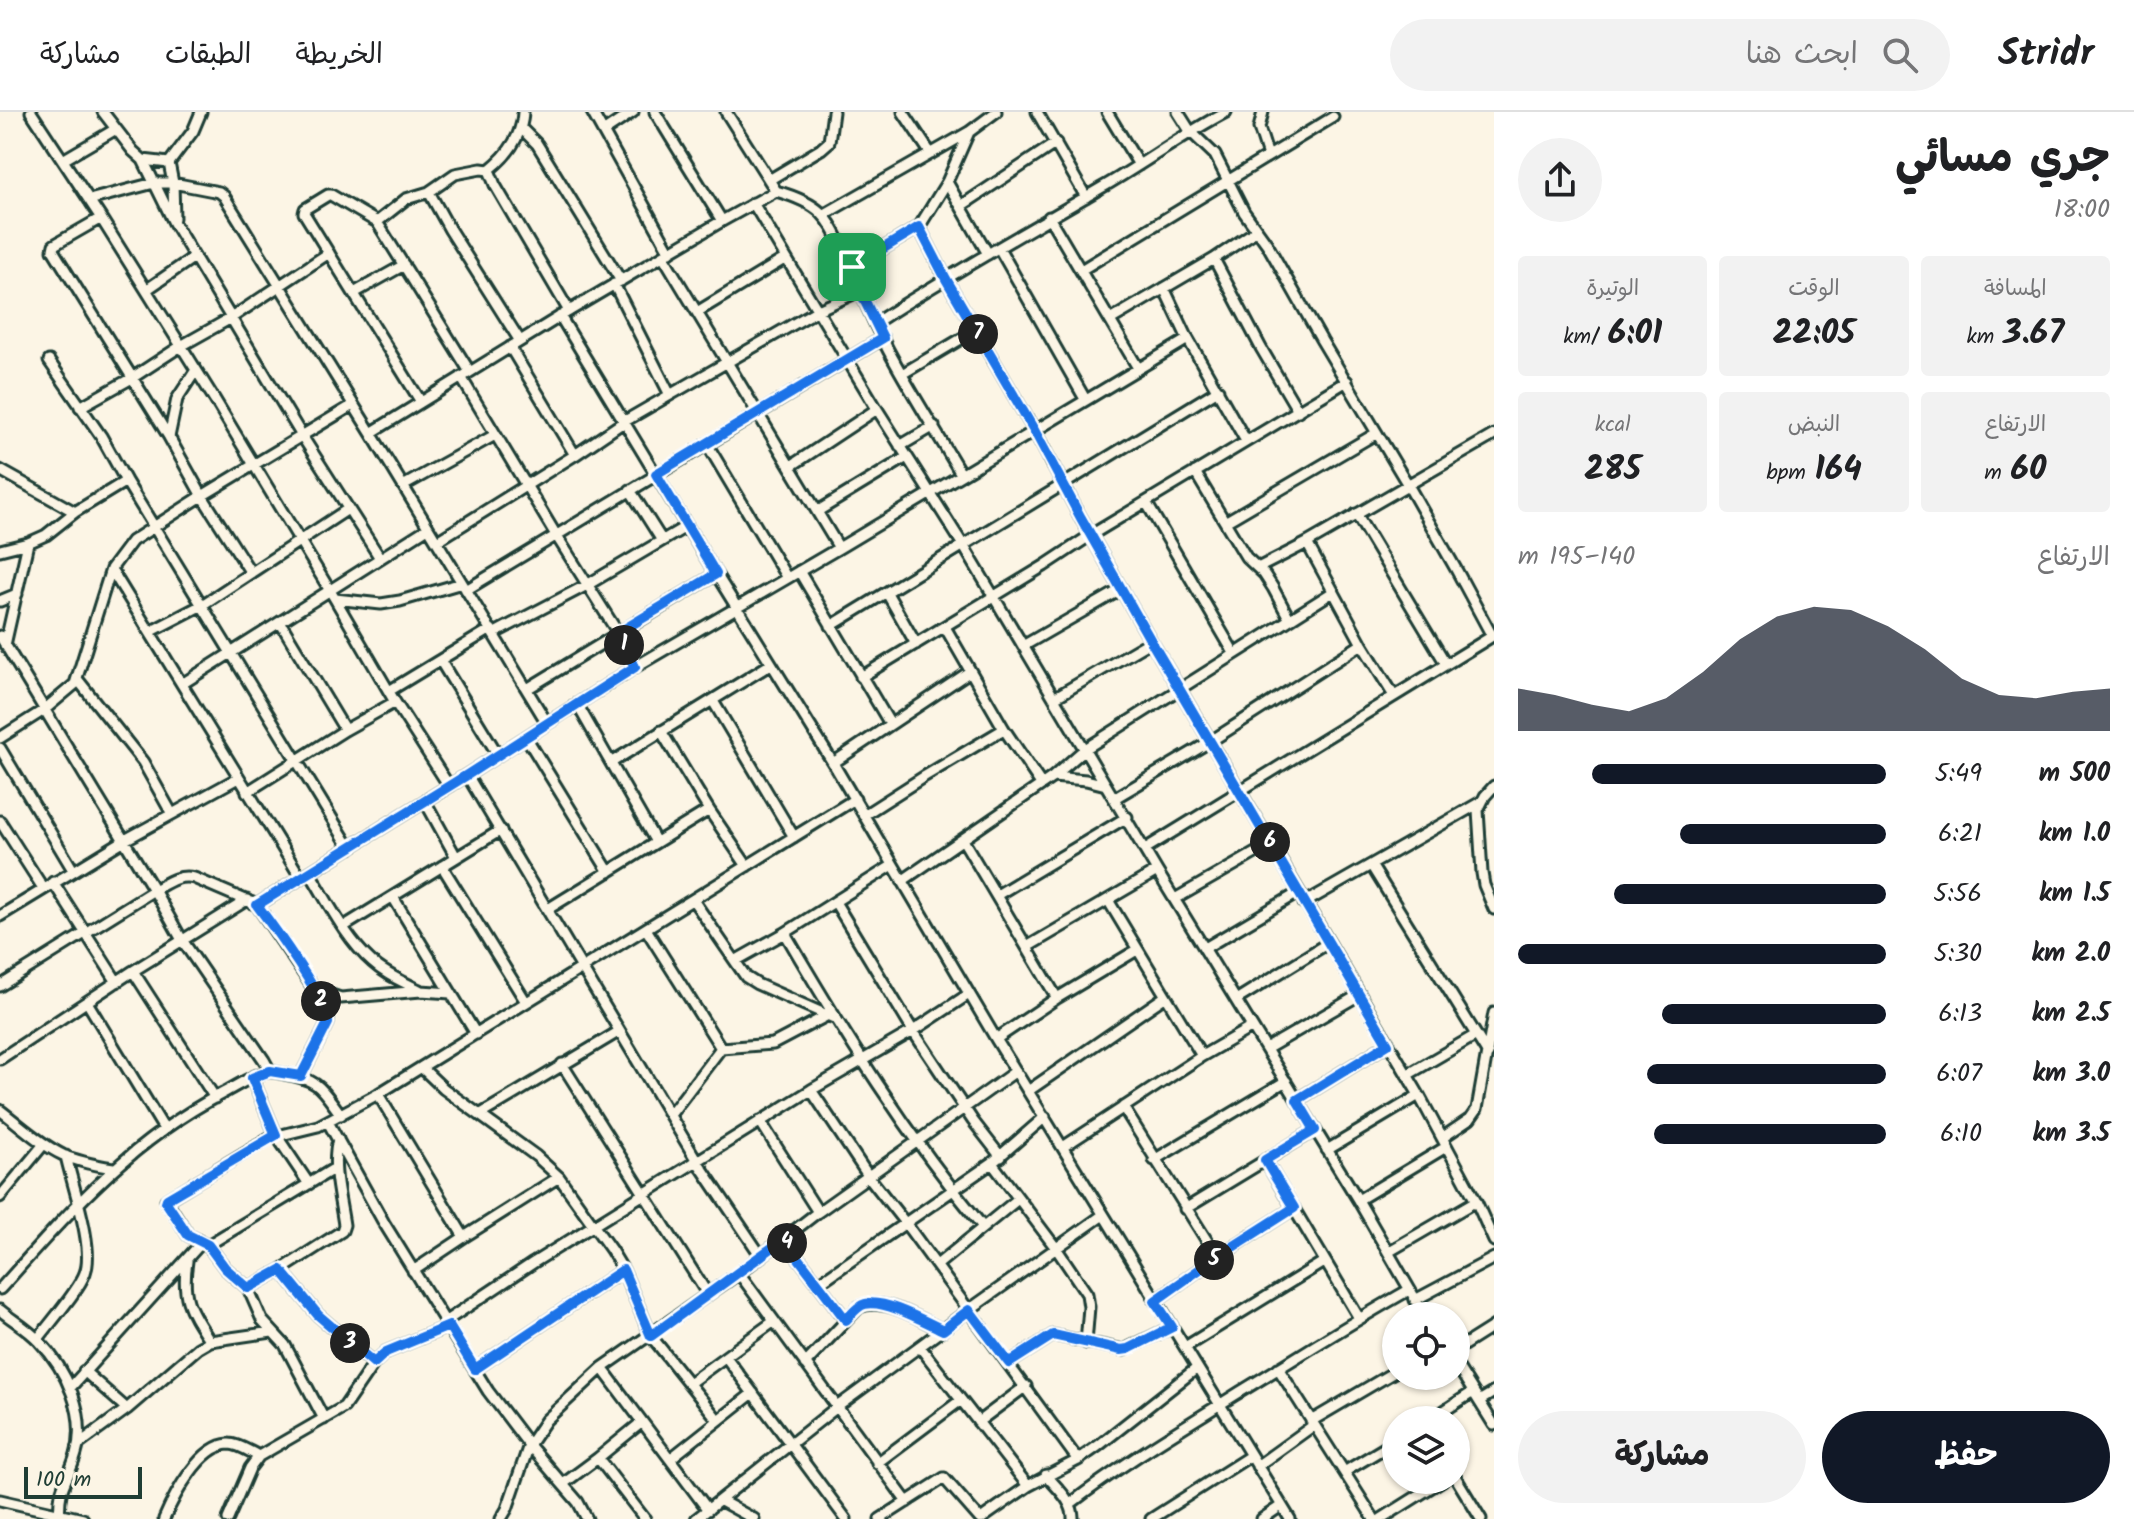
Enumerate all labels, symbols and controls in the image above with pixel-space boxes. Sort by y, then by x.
search box [1390,19,1950,91]
text: Stridr [1998,25,2094,85]
text: ابحث هنا [1746,31,1858,79]
text: مشاركة [40,33,121,78]
text: الطبقات [165,33,251,78]
text: الخريطة [295,33,383,78]
icon: search [1878,33,1922,77]
text: جري مسائي [1895,124,2110,194]
button: share [1518,138,1602,222]
text: 18:00 [2054,189,2110,231]
pin [818,233,886,301]
icon: arrive [830,245,874,289]
text: الوتيرة [1586,272,1639,307]
text: الوقت [1788,272,1840,307]
text: المسافة [1984,272,2047,307]
text: 6:01 [1608,307,1662,361]
text: 22:05 [1773,307,1855,361]
text: 3.67 [2003,307,2064,361]
pin: 7 [958,314,998,354]
text: 7 [973,316,983,351]
text: /km [1563,320,1608,355]
text: km [1966,320,2003,355]
text: kcal [1595,408,1631,443]
text: النبض [1788,408,1840,443]
text: الارتفاع [1984,408,2046,443]
text: 285 [1584,443,1641,497]
text: 164 [1815,443,1862,497]
text: 60 [2011,443,2046,497]
text: bpm [1766,456,1815,491]
text: m [1984,456,2011,491]
text: 140–195 m [1518,536,1635,578]
text: الارتفاع [2037,537,2110,579]
pin: 1 [604,625,644,665]
text: 1 [621,627,627,662]
text: 5:49 [1935,753,1982,795]
text: 500 m [2039,753,2110,795]
text: 6:21 [1938,813,1982,855]
text: 1.0 km [2039,813,2110,855]
pin: 6 [1250,822,1290,862]
text: 6 [1264,824,1276,859]
text: 5:56 [1933,873,1982,915]
text: 1.5 km [2039,873,2110,915]
text: 5:30 [1934,933,1982,975]
text: 2.0 km [2031,933,2110,975]
pin: 2 [301,981,341,1021]
text: 2 [315,983,327,1018]
text: 6:13 [1938,993,1982,1035]
text: 2.5 km [2031,993,2110,1035]
text: 6:07 [1936,1053,1982,1095]
text: 3.0 km [2032,1053,2110,1095]
text: 6:10 [1940,1113,1982,1155]
text: 3.5 km [2032,1113,2110,1155]
pin: 4 [767,1223,807,1263]
text: 4 [781,1225,793,1260]
pin: 5 [1194,1240,1234,1280]
text: 5 [1208,1242,1220,1277]
map controls [1382,1302,1470,1494]
button: locate [1382,1302,1470,1390]
pin: 3 [330,1323,370,1363]
text: 3 [344,1325,356,1360]
button: layers [1382,1406,1470,1494]
button: مشاركة [1518,1411,1806,1503]
button: حفظ [1822,1411,2110,1503]
scale bar [24,1463,142,1499]
text: 100 m [36,1463,91,1498]

